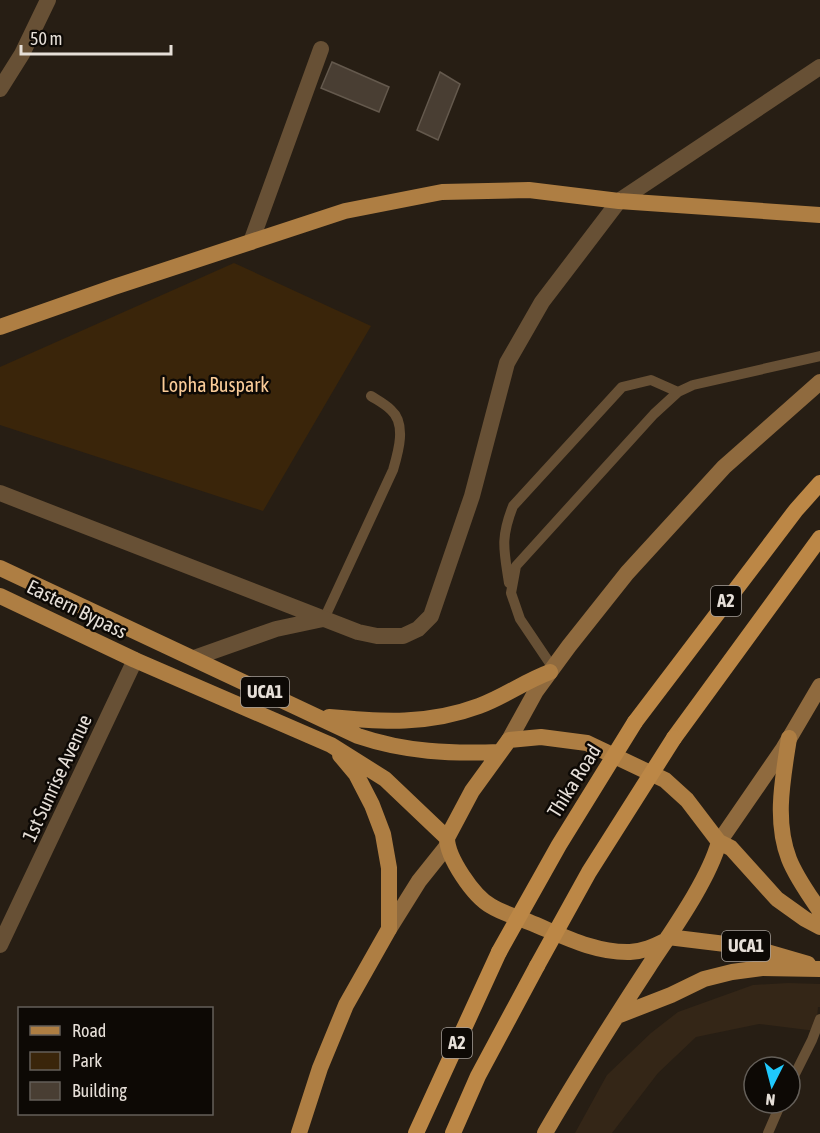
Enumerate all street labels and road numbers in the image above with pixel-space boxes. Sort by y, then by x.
street label: Eastern Bypass [23,574,131,643]
road number: A2 [711,586,741,616]
road number: UCA1 [241,677,289,707]
street label: 1st Sunrise Avenue [17,711,96,845]
street label: Thika Road [542,740,605,821]
road number: UCA1 [722,931,770,961]
road number: A2 [442,1028,472,1058]

